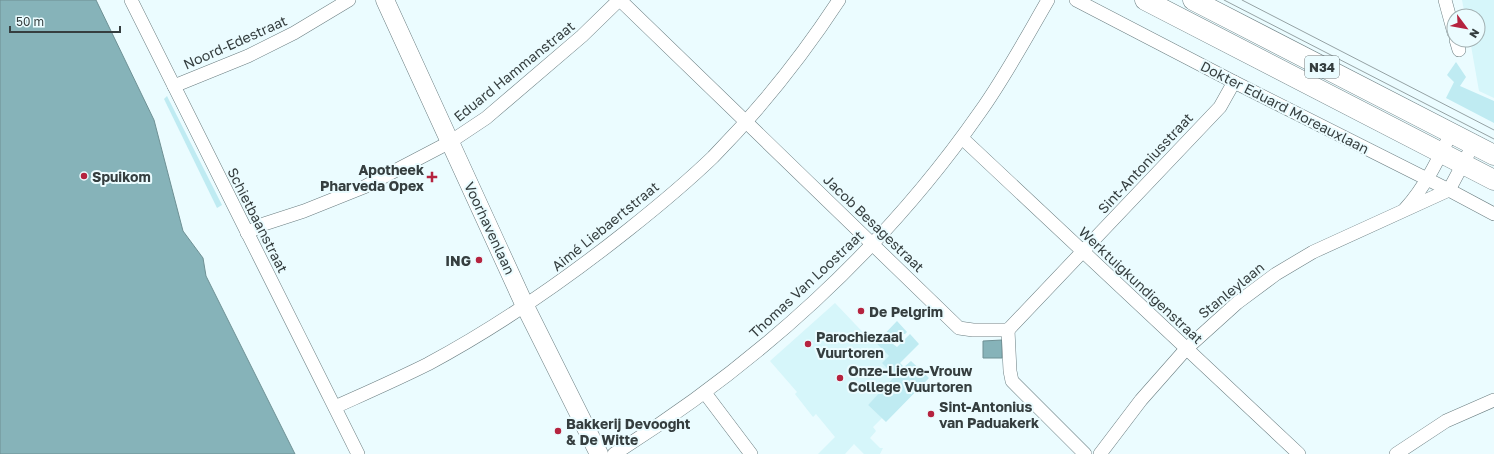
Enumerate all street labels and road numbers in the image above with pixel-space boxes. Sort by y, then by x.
street label: Noord-Edestraat [181,12,289,72]
street label: Eduard Hammanstraat [450,17,578,125]
road number: N34 [1305,56,1339,78]
street label: Dokter Eduard Moreauxlaan [1198,57,1372,157]
street label: Sint-Antoniusstraat [1094,109,1196,217]
street label: Schietbaanstraat [224,165,292,275]
street label: Jacob Besagestraat [820,171,928,275]
street label: Aimé Liebaertstraat [548,178,662,274]
street label: Voorhavenlaan [461,179,519,277]
street label: Werktuigkundigenstraat [1075,223,1207,347]
street label: Thomas Van Loostraat [745,227,867,341]
street label: Stanleylaan [1195,258,1267,322]

